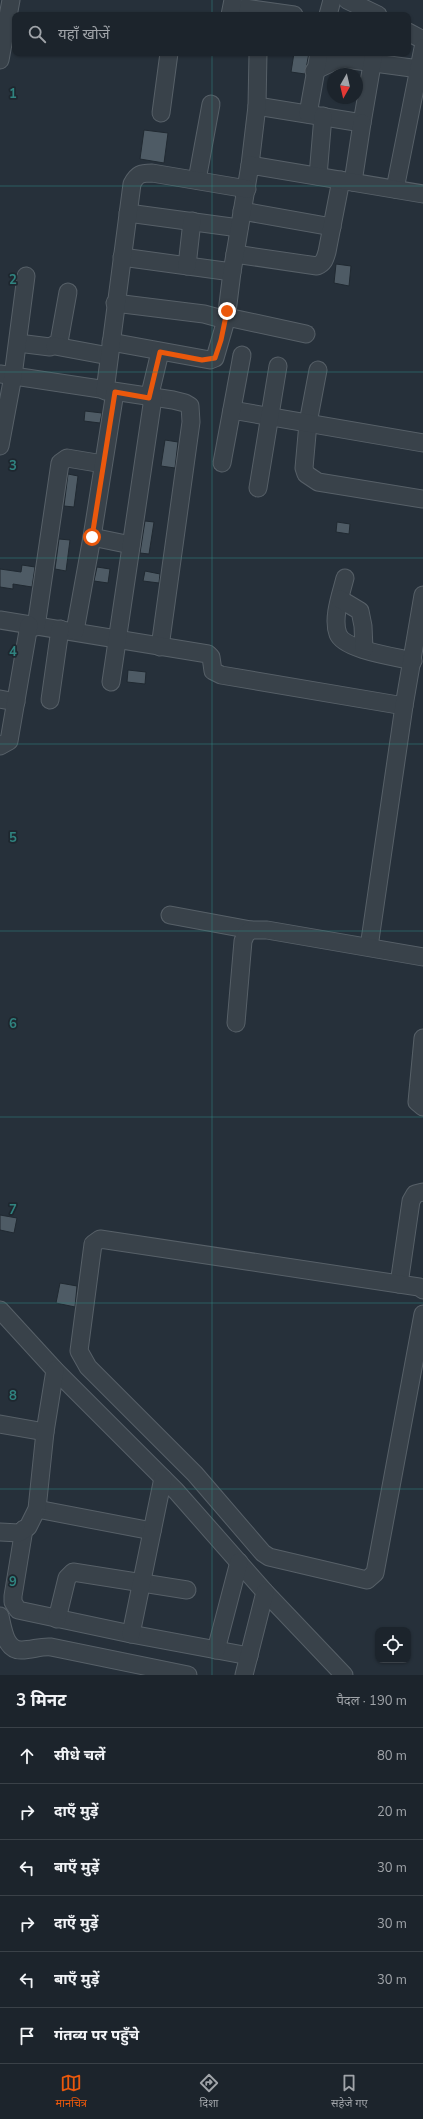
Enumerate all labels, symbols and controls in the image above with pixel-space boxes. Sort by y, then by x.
search box [12,12,411,56]
icon: search [26,23,48,45]
text: यहाँ खोजें [58,24,110,44]
north arrow [327,68,363,104]
text: 1 [9,85,17,103]
text: 2 [9,271,17,289]
route end [218,302,236,320]
text: 3 [9,457,17,475]
route start [83,528,101,546]
text: 4 [9,643,17,661]
text: 5 [9,829,17,847]
text: 6 [9,1015,17,1033]
text: 7 [9,1201,17,1219]
text: 8 [9,1387,17,1405]
text: 9 [9,1573,17,1591]
map controls [375,1627,411,1663]
button: locate [375,1627,411,1663]
text: 3 मिनट [16,1689,66,1712]
text: पैदल · 190 m [336,1692,407,1710]
icon: ahead [16,1745,38,1767]
text: सीधे चलें [54,1745,105,1765]
text: 80 m [377,1747,407,1765]
icon: right [16,1801,38,1823]
text: दाएँ मुड़ें [54,1801,98,1821]
text: 20 m [377,1803,407,1821]
icon: left [16,1857,38,1879]
text: बाएँ मुड़ें [54,1857,99,1877]
text: 30 m [377,1859,407,1877]
icon: right [16,1913,38,1935]
text: दाएँ मुड़ें [54,1913,98,1933]
text: 30 m [377,1915,407,1933]
icon: left [16,1969,38,1991]
text: बाएँ मुड़ें [54,1969,99,1989]
text: 30 m [377,1971,407,1989]
icon: arrive [16,2025,38,2047]
text: गंतव्य पर पहुँचे [54,2025,139,2045]
tab: मानचित्र [56,2072,87,2111]
tab: दिशा [198,2072,220,2111]
tab: सहेजे गए [331,2072,368,2111]

